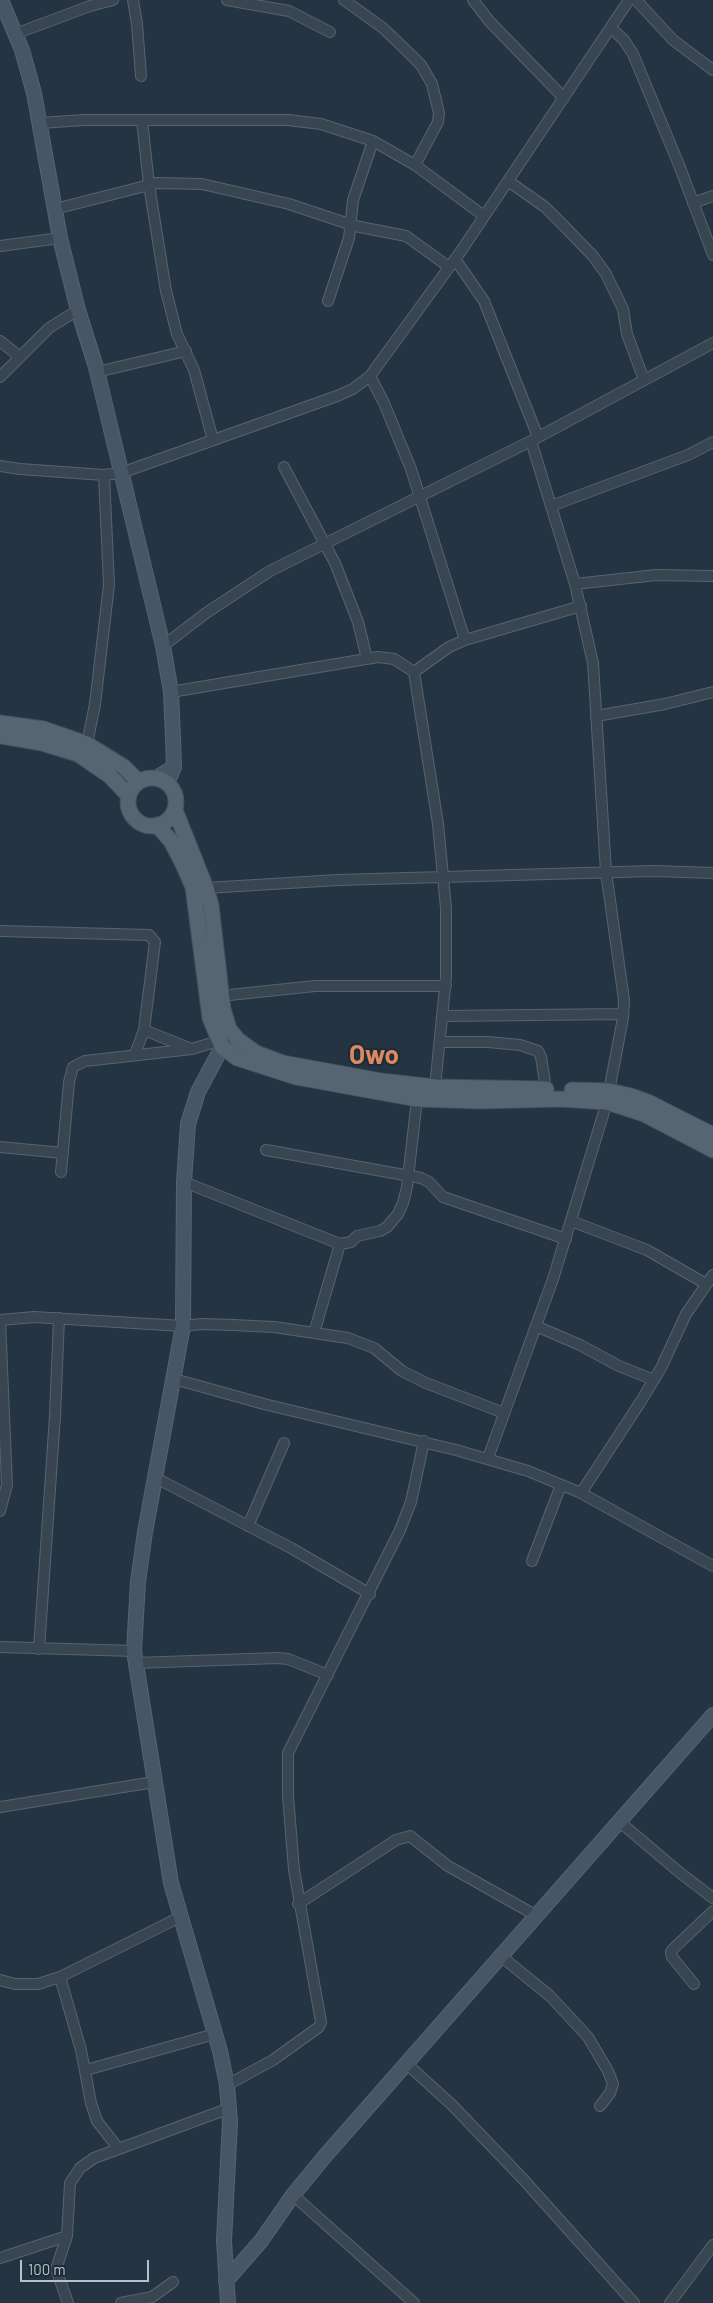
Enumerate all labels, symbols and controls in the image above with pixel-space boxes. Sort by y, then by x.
district label: Owo [349,1039,399,1071]
scale bar [22,2250,151,2282]
text: 100 m [28,2260,66,2278]

